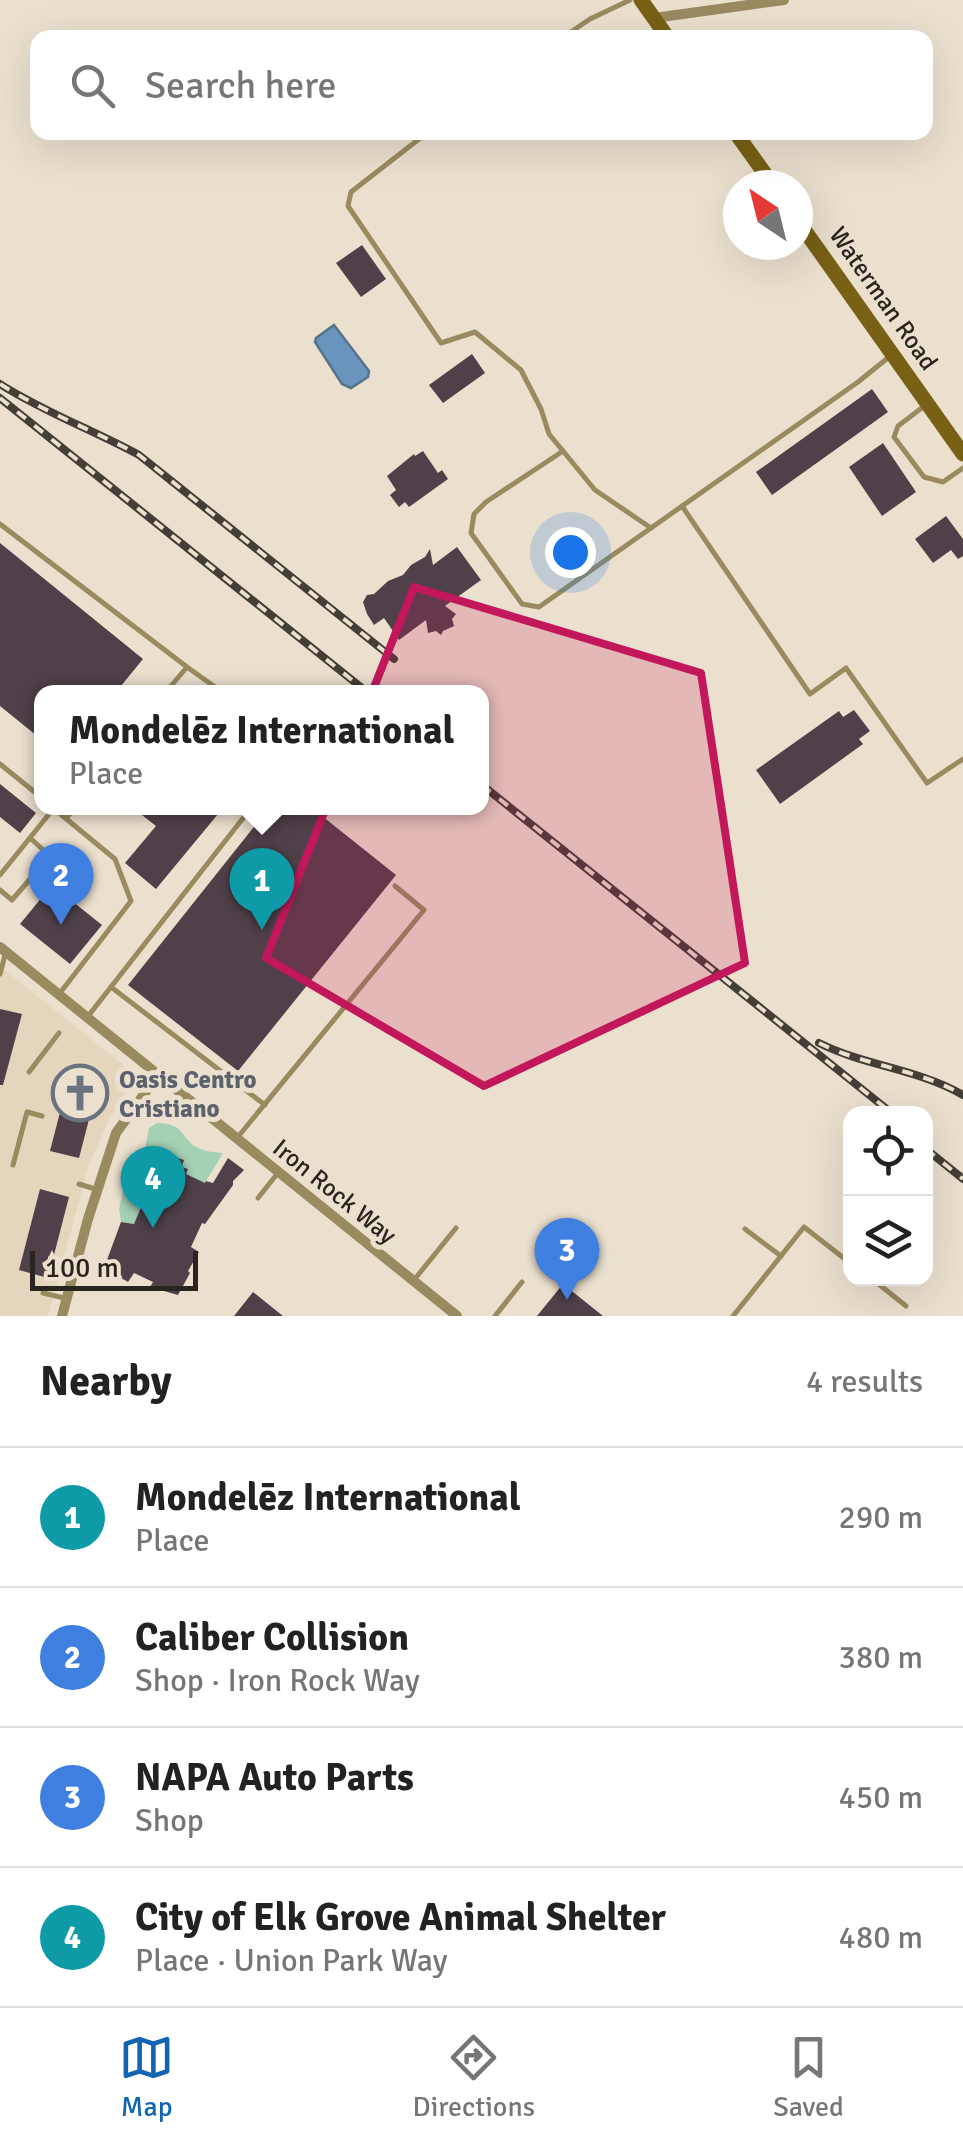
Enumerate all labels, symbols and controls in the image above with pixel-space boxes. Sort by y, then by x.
search box [30,30,933,140]
icon: search [65,58,120,113]
text: Search here [145,62,337,109]
north arrow [723,170,813,260]
street label: Waterman Road [823,220,945,376]
your location [545,527,596,578]
popup [34,685,489,815]
text: Mondelēz International [69,707,454,754]
text: Place [69,754,143,793]
pin: 2 [28,842,94,925]
pin: 1 [230,848,294,930]
church icon: Oasis Centro Cristiano [50,1063,110,1123]
place label: Oasis Centro Cristiano [119,1064,257,1124]
map controls [843,1106,933,1286]
button: locate [843,1106,933,1196]
street label: Iron Rock Way [267,1132,403,1251]
pin: 4 [120,1146,186,1228]
button: layers [843,1196,933,1286]
pin: 3 [534,1218,600,1300]
scale bar [30,1246,198,1290]
text: 100 m [45,1251,119,1285]
text: Nearby [40,1356,172,1407]
text: 4 results [806,1362,923,1401]
text: Mondelēz International [135,1474,521,1521]
text: 1 [64,1498,81,1537]
text: 290 m [839,1498,923,1537]
text: Place [135,1521,210,1560]
text: Caliber Collision [135,1614,409,1661]
text: 2 [64,1638,81,1677]
text: 380 m [839,1638,923,1677]
text: Shop · Iron Rock Way [135,1661,420,1700]
text: NAPA Auto Parts [135,1754,414,1801]
text: 3 [64,1778,81,1817]
text: 450 m [839,1778,923,1817]
text: Shop [135,1801,204,1840]
text: City of Elk Grove Animal Shelter [135,1894,666,1941]
text: 4 [64,1918,81,1957]
text: 480 m [839,1918,923,1957]
text: Place · Union Park Way [135,1941,447,1980]
tab: Map [119,2030,174,2124]
tab: Directions [413,2030,535,2124]
tab: Saved [773,2030,844,2124]

